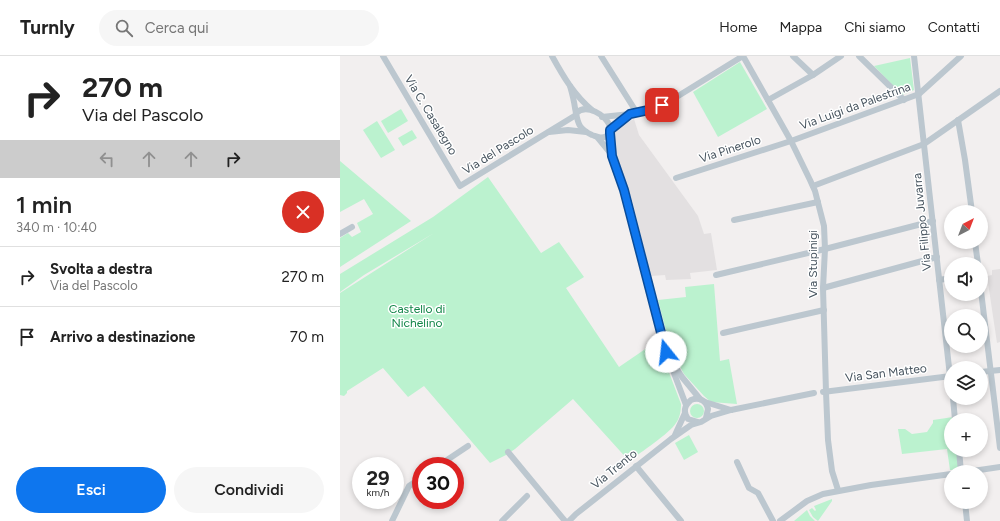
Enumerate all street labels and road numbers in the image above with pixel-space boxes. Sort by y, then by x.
street label: Via C. Casalegno [402,73,460,157]
street label: Via Luigi da Palestrina [798,79,912,133]
street label: Via del Pascolo [460,123,536,177]
street label: Via Pinerolo [698,132,763,166]
street label: Via Filippo Juvarra [910,172,934,272]
street label: Via Stupinigi [806,230,820,298]
street label: Via San Matteo [844,361,928,385]
street label: Via Trento [588,446,640,492]

